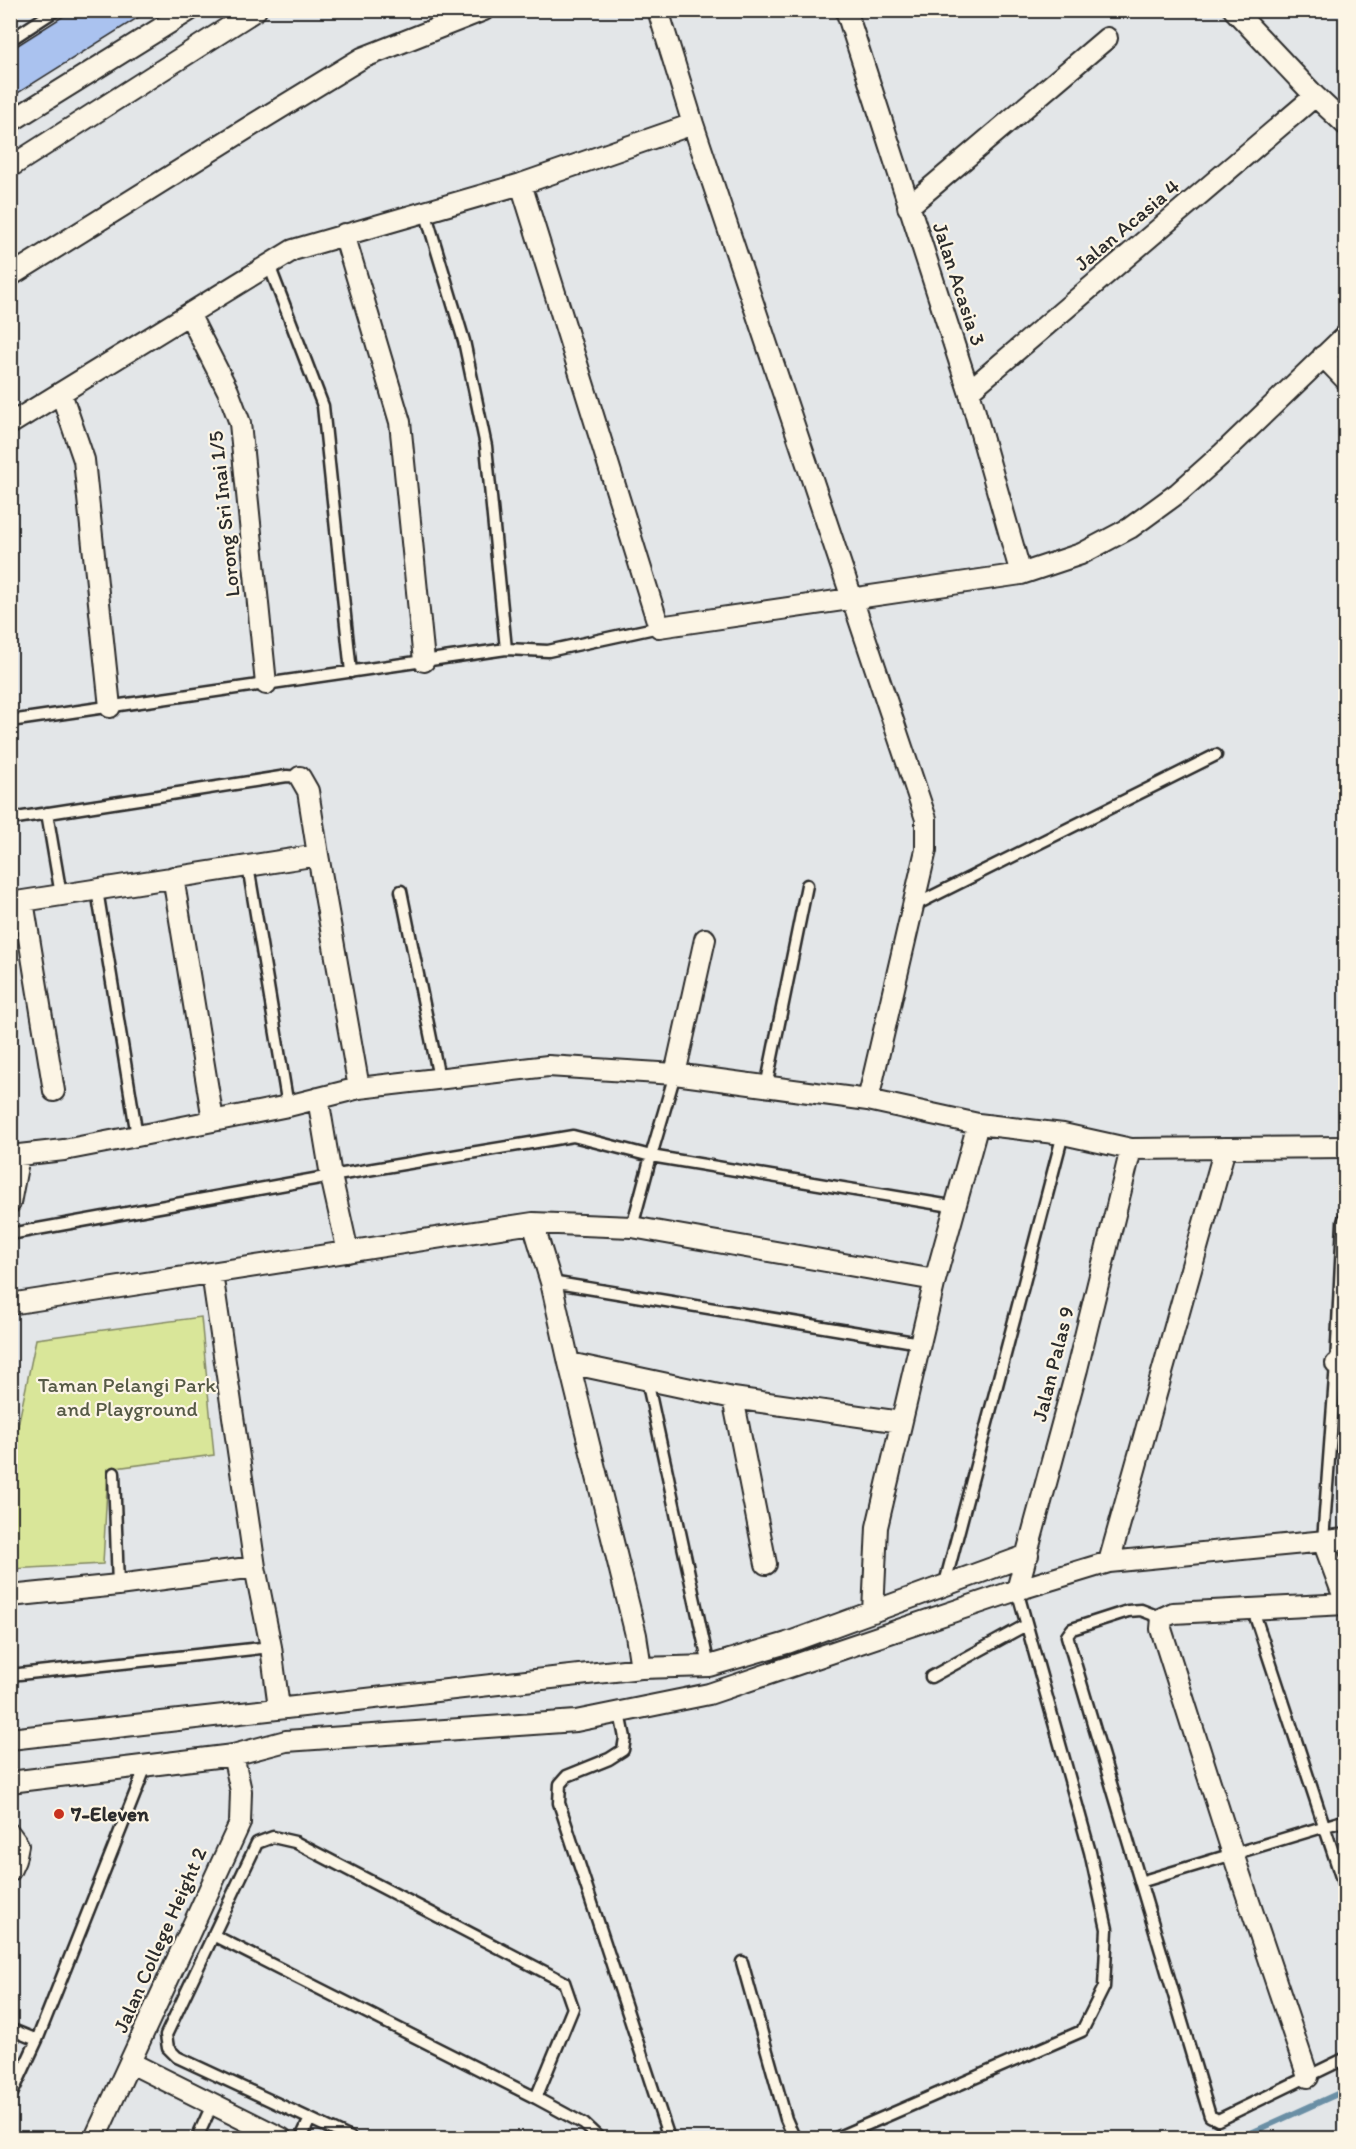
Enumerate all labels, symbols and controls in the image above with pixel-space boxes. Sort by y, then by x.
street label: Jalan Acasia 4 [1069,173,1185,276]
street label: Jalan Acasia 3 [928,219,991,349]
street label: Lorong Sri Inai 1/5 [202,430,245,598]
street label: Jalan Palas 9 [1026,1304,1079,1424]
park label: Taman Pelangi Park and Playground [38,1372,216,1421]
place label: 7-Eleven [70,1801,149,1826]
marker: 7-Eleven [52,1807,66,1821]
street label: Jalan College Height 2 [107,1843,212,2036]

